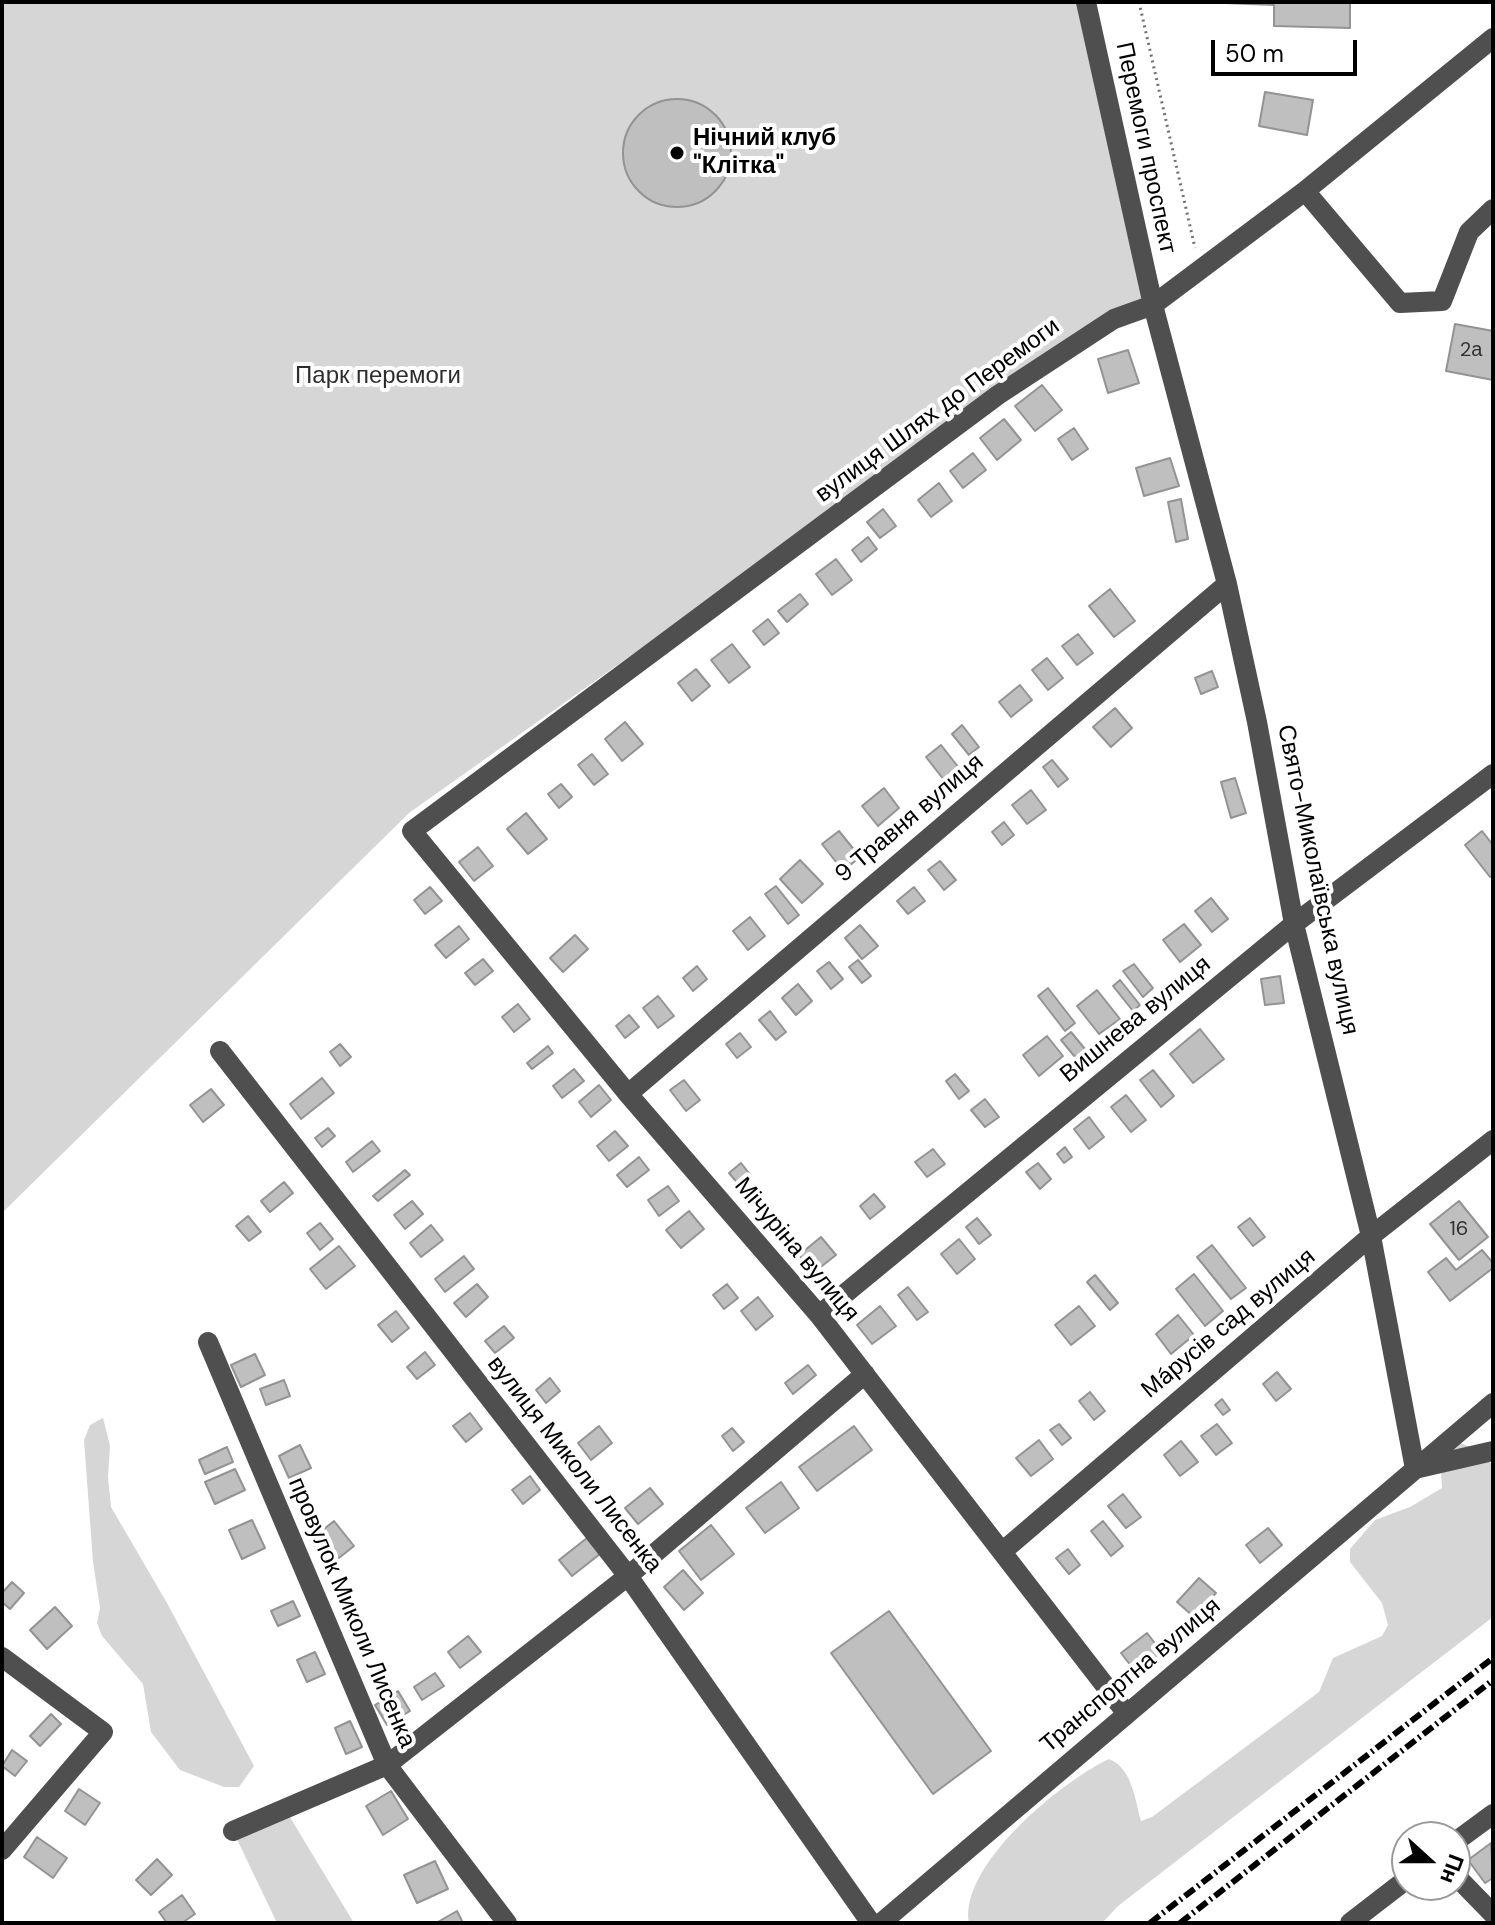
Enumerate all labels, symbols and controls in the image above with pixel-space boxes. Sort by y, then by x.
scale bar [1215,24,1361,74]
text: 50 m [1225,38,1284,69]
street label: Перемоги проспект [1109,40,1181,256]
place label: Нічний клуб "Клітка" [693,125,836,181]
marker: Нічний клуб "Клітка" [668,144,686,162]
street label: вулиця Шлях до Перемоги [810,313,1066,509]
house number: 2а [1460,339,1482,363]
park label: Парк перемоги [295,363,461,391]
street label: Свято-Миколаївська вулиця [1270,722,1364,1038]
street label: 9 Травня вулиця [830,749,990,889]
street label: Вишнева вулиця [1055,950,1217,1090]
street label: Мічуріна вулиця [727,1172,865,1328]
house number: 16 [1450,1218,1468,1242]
street label: Мáрусів сад вулиця [1136,1243,1322,1405]
street label: вулиця Миколи Лисенка [480,1351,668,1579]
street label: провулок Миколи Лисенка [281,1474,421,1752]
street label: Транспортна вулиця [1035,1592,1227,1760]
north arrow [1391,1821,1471,1901]
text: Пн [1433,1850,1471,1888]

